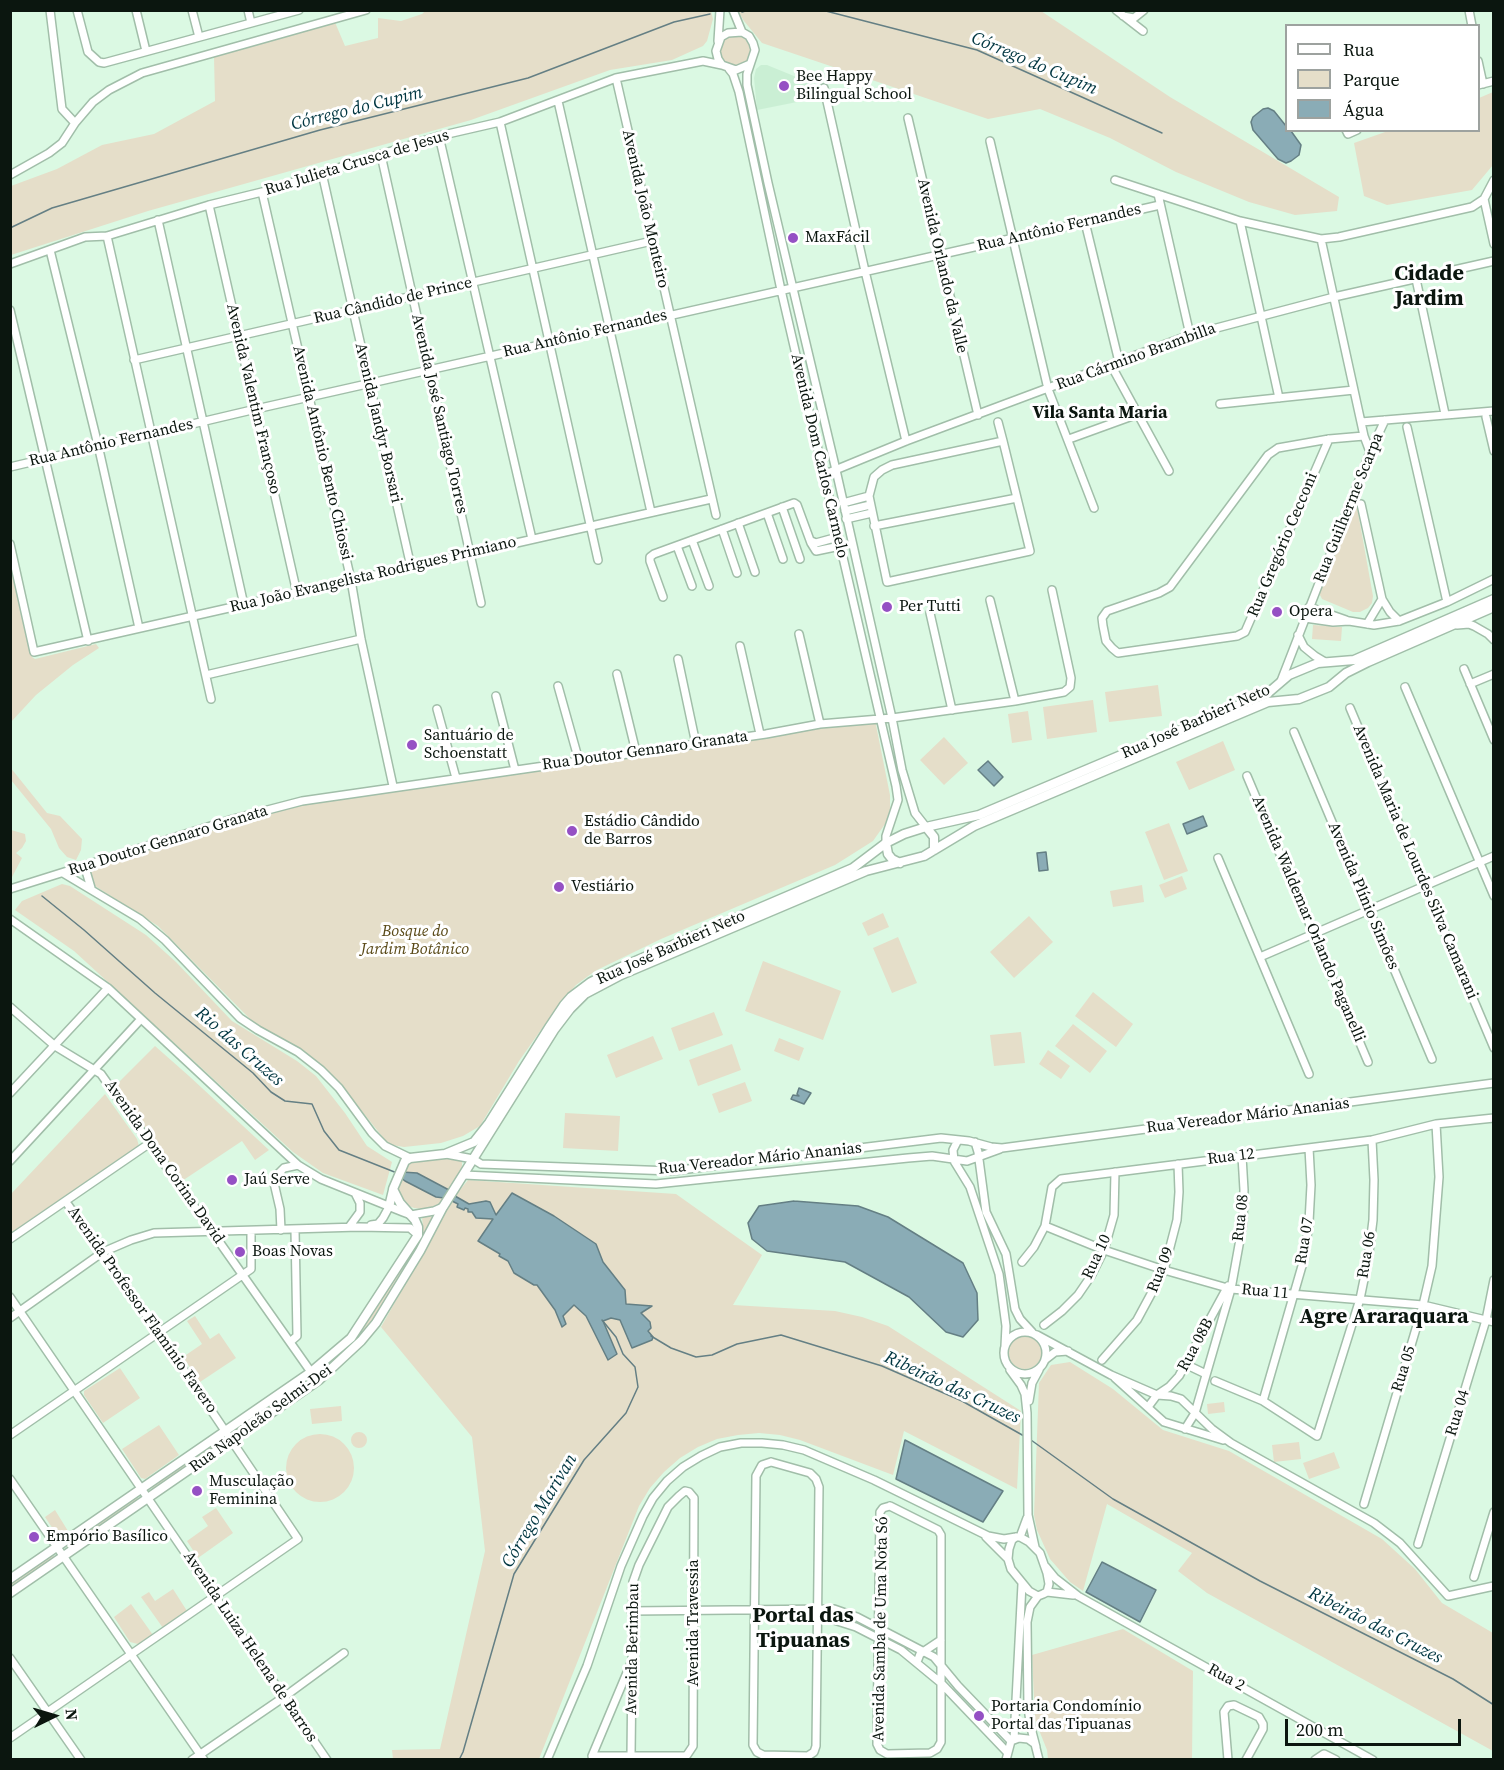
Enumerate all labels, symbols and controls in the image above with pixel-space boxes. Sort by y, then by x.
legend [1285,24,1480,132]
water label: Córrego do Cupim [968,28,1100,100]
text: Rua [1343,37,1374,62]
place label: Bee Happy Bilingual School [796,67,912,105]
text: Parque [1343,67,1400,92]
marker: Bee Happy Bilingual School [777,79,791,93]
water label: Córrego do Cupim [289,82,425,136]
text: Água [1343,97,1384,122]
street label: Rua Julieta Crusca de Jesus [262,126,452,200]
street label: Avenida João Monteiro [617,128,673,290]
street label: Avenida Orlando da Valle [913,177,971,355]
street label: Rua Antônio Fernandes [975,200,1143,256]
place label: MaxFácil [805,228,870,248]
marker: MaxFácil [786,231,800,245]
district label: Cidade Jardim [1394,261,1464,312]
street label: Rua Cândido de Prince [312,273,474,329]
street label: Avenida Valentim Françoso [222,302,284,496]
street label: Rua Antônio Fernandes [501,306,669,362]
street label: Avenida José Santiago Torres [407,312,471,516]
street label: Rua Cármino Brambilla [1054,319,1218,395]
street label: Avenida Jandyr Borsari [350,341,406,505]
street label: Avenida Antônio Bento Chiossi [288,344,356,562]
street label: Avenida Dom Carlos Carmelo [786,352,852,560]
district label: Vila Santa Maria [1033,402,1167,424]
street label: Rua Antônio Fernandes [27,415,195,471]
street label: Rua Guilherme Scarpa [1310,430,1388,586]
street label: Rua Gregório Cecconi [1244,470,1322,620]
street label: Rua João Evangelista Rodrigues Primiano [228,533,518,617]
place label: Per Tutti [899,597,961,617]
marker: Per Tutti [880,600,894,614]
place label: Opera [1289,602,1333,622]
marker: Opera [1270,605,1284,619]
street label: Rua José Barbieri Neto [1119,681,1273,763]
street label: Avenida Maria de Lourdes Silva Camarani [1348,722,1482,1002]
place label: Santuário de Schoenstatt [424,726,514,764]
street label: Rua Doutor Gennaro Granata [541,727,749,775]
marker: Santuário de Schoenstatt [405,738,419,752]
street label: Avenida Waldemar Orlando Paganelli [1247,793,1369,1045]
street label: Rua Doutor Gennaro Granata [66,801,270,881]
place label: Estádio Cândido de Barros [584,812,700,850]
street label: Avenida Plínio Simões [1323,820,1403,972]
marker: Estádio Cândido de Barros [565,824,579,838]
place label: Vestiário [571,877,634,897]
marker: Vestiário [552,880,566,894]
street label: Rua José Barbieri Neto [594,907,748,989]
park label: Bosque do Jardim Botânico [361,922,469,960]
water label: Rio das Cruzes [191,1003,287,1091]
street label: Avenida Dona Corina David [100,1076,228,1248]
street label: Rua Vereador Mário Ananias [1145,1094,1351,1138]
street label: Rua Vereador Mário Ananias [657,1139,863,1179]
street label: Rua 12 [1206,1145,1256,1169]
place label: Jaú Serve [244,1170,310,1190]
marker: Jaú Serve [225,1173,239,1187]
street label: Rua 08 [1229,1193,1253,1243]
street label: Avenida Professor Flamínio Favero [63,1203,221,1417]
street label: Rua 07 [1292,1216,1318,1266]
street label: Rua 06 [1354,1230,1380,1280]
street label: Rua 10 [1078,1231,1116,1283]
place label: Boas Novas [252,1242,333,1262]
street label: Rua 09 [1144,1244,1178,1296]
marker: Boas Novas [233,1245,247,1259]
street label: Rua 11 [1241,1280,1289,1304]
district label: Agre Araraquara [1299,1304,1469,1330]
street label: Rua 08B [1174,1315,1218,1375]
street label: Rua 05 [1388,1344,1420,1394]
water label: Ribeirão das Cruzes [881,1347,1023,1429]
street label: Rua Napoleão Selmi-Dei [186,1361,336,1477]
street label: Rua 04 [1442,1388,1474,1438]
water label: Córrego Marivan [498,1450,582,1572]
place label: Musculação Feminina [209,1472,294,1510]
marker: Musculação Feminina [190,1484,204,1498]
street label: Avenida Samba de Uma Nota Só [869,1516,893,1742]
place label: Empório Basílico [46,1527,168,1547]
marker: Empório Basílico [27,1530,41,1544]
street label: Avenida Luiza Helena de Barros [179,1548,321,1746]
street label: Avenida Travessia [684,1559,704,1687]
street label: Avenida Berimbau [622,1583,644,1715]
water label: Ribeirão das Cruzes [1305,1583,1445,1669]
district label: Portal das Tipuanas [752,1603,854,1654]
street label: Rua 2 [1204,1660,1248,1696]
north arrow [24,1686,84,1746]
place label: Portaria Condomínio Portal das Tipuanas [991,1697,1141,1735]
scale bar [1288,1707,1464,1745]
text: N [60,1708,83,1721]
marker: Portaria Condomínio Portal das Tipuanas [972,1709,986,1723]
text: 200 m [1296,1717,1343,1742]

